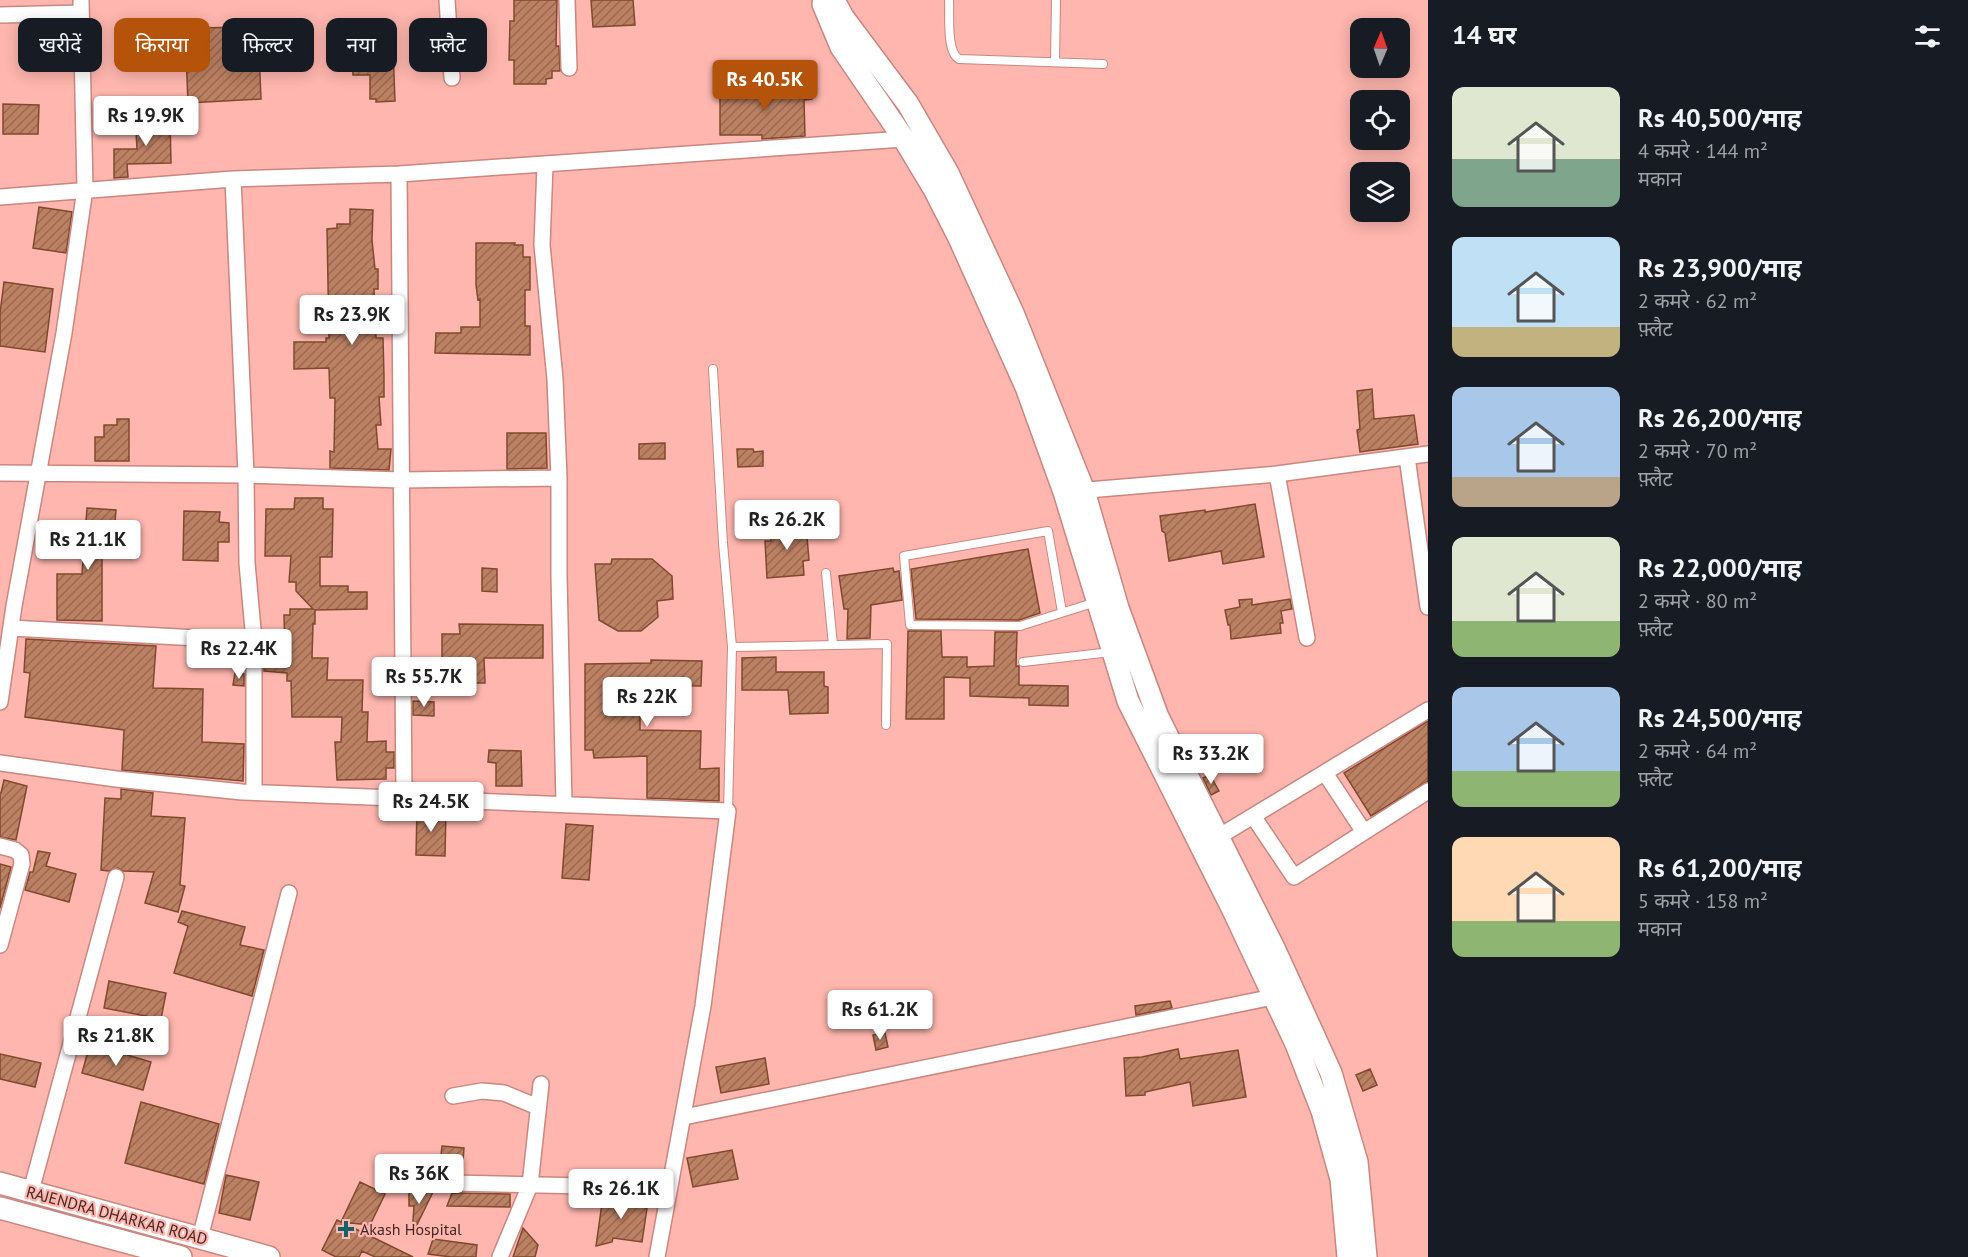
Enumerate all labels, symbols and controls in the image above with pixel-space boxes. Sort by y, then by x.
chip: खरीदें [18,18,102,72]
chip: किराया [114,18,210,72]
chip: फ़िल्टर [222,18,314,72]
chip: नया [326,18,397,72]
chip: फ़्लैट [409,18,487,72]
north arrow [1350,18,1410,78]
map controls [1350,18,1410,222]
text: 14 घर [1452,18,1516,51]
icon: filters [1911,20,1944,53]
pin: Rs 40.5K [703,60,827,111]
text: Rs 40.5K [727,66,803,92]
button: locate [1350,90,1410,150]
pin: Rs 19.9K [84,96,208,147]
text: Rs 40,500/माह [1638,101,1801,134]
text: Rs 19.9K [108,102,184,128]
icon: home [1500,111,1572,183]
text: 4 कमरे · 144 m² [1638,138,1768,164]
button: layers [1350,162,1410,222]
text: मकान [1638,166,1682,192]
text: Rs 23,900/माह [1638,251,1801,284]
icon: home [1500,261,1572,333]
text: 2 कमरे · 62 m² [1638,288,1757,314]
pin: Rs 23.9K [290,295,414,346]
text: Rs 23.9K [314,301,390,327]
text: फ़्लैट [1638,316,1673,342]
text: Rs 26,200/माह [1638,401,1801,434]
icon: home [1500,411,1572,483]
text: 2 कमरे · 70 m² [1638,438,1757,464]
text: फ़्लैट [1638,466,1673,492]
pin: Rs 26.2K [725,500,849,551]
text: Rs 26.2K [749,506,825,532]
pin: Rs 21.1K [26,520,150,571]
text: Rs 21.1K [50,526,126,552]
text: Rs 22,000/माह [1638,551,1801,584]
icon: home [1500,561,1572,633]
text: 2 कमरे · 80 m² [1638,588,1757,614]
text: फ़्लैट [1638,616,1673,642]
pin: Rs 22.4K [177,629,301,680]
text: Rs 22.4K [201,635,277,661]
pin: Rs 55.7K [362,657,486,708]
text: Rs 55.7K [386,663,462,689]
pin: Rs 22K [598,677,696,728]
text: Rs 22K [617,683,677,709]
text: Rs 24,500/माह [1638,701,1801,734]
icon: home [1500,711,1572,783]
pin: Rs 33.2K [1149,734,1273,785]
text: 2 कमरे · 64 m² [1638,738,1757,764]
text: Rs 33.2K [1173,740,1249,766]
text: फ़्लैट [1638,766,1673,792]
pin: Rs 24.5K [369,782,493,833]
text: Rs 24.5K [393,788,469,814]
text: Rs 61,200/माह [1638,851,1801,884]
icon: home [1500,861,1572,933]
text: 5 कमरे · 158 m² [1638,888,1768,914]
text: मकान [1638,916,1682,942]
pin: Rs 61.2K [818,990,942,1041]
text: Rs 61.2K [842,996,918,1022]
pin: Rs 21.8K [54,1016,178,1067]
text: Rs 21.8K [78,1022,154,1048]
pin: Rs 36K [370,1154,468,1205]
text: Rs 36K [389,1160,449,1186]
pin: Rs 26.1K [559,1169,683,1220]
text: Rs 26.1K [583,1175,659,1201]
street label: RAJENDRA DHARKAR ROAD [24,1181,210,1249]
place label: Akash Hospital [360,1219,462,1239]
marker: Akash Hospital [337,1220,355,1238]

